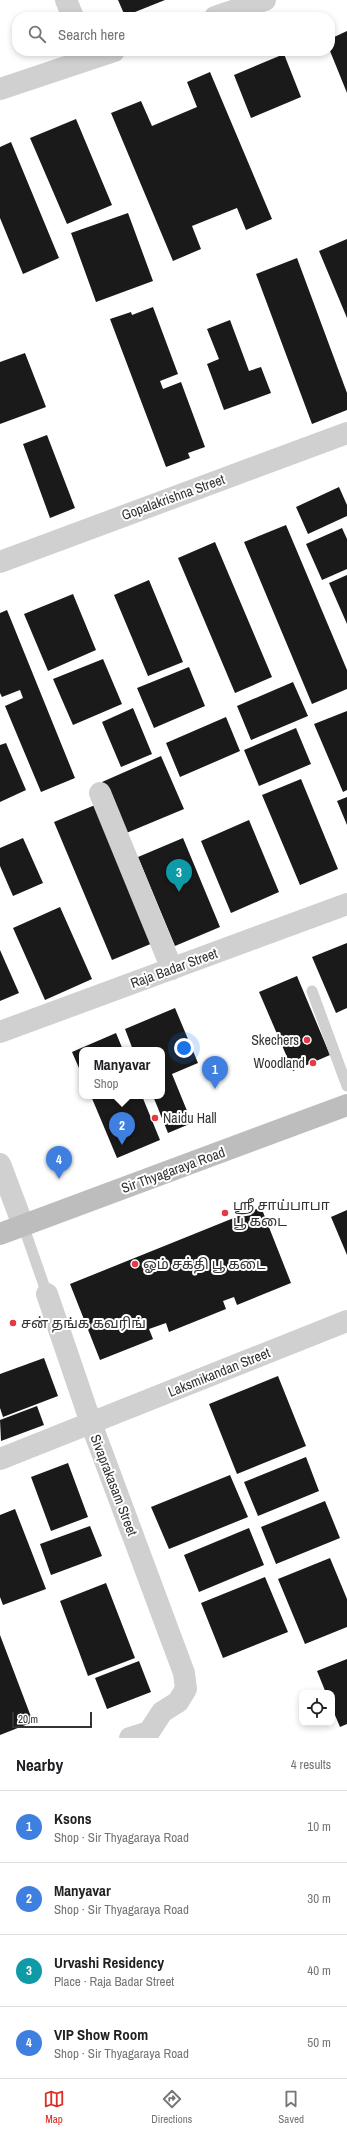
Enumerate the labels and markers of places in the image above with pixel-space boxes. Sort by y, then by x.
pin: 3 [166,859,192,892]
place label: Skechers [251,1031,299,1049]
marker: Skechers [302,1035,312,1045]
place label: Woodland [254,1054,305,1072]
pin: 1 [202,1056,228,1089]
marker: Woodland [308,1058,318,1068]
place label: Naidu Hall [163,1109,217,1127]
pin: 2 [109,1112,135,1145]
marker: Naidu Hall [150,1113,160,1123]
pin: 4 [46,1146,72,1179]
place label: ஶ்ரீ சாய்பாபா பூ கடை [233,1196,330,1231]
marker: ஶ்ரீ சாய்பாபா பூ கடை [220,1208,230,1218]
place label: ஓம் சக்தி பூ கடை [143,1255,266,1274]
marker: ஓம் சக்தி பூ கடை [130,1259,140,1269]
place label: சன் தங்க கவரிங் [21,1314,146,1333]
marker: சன் தங்க கவரிங் [8,1318,18,1328]

